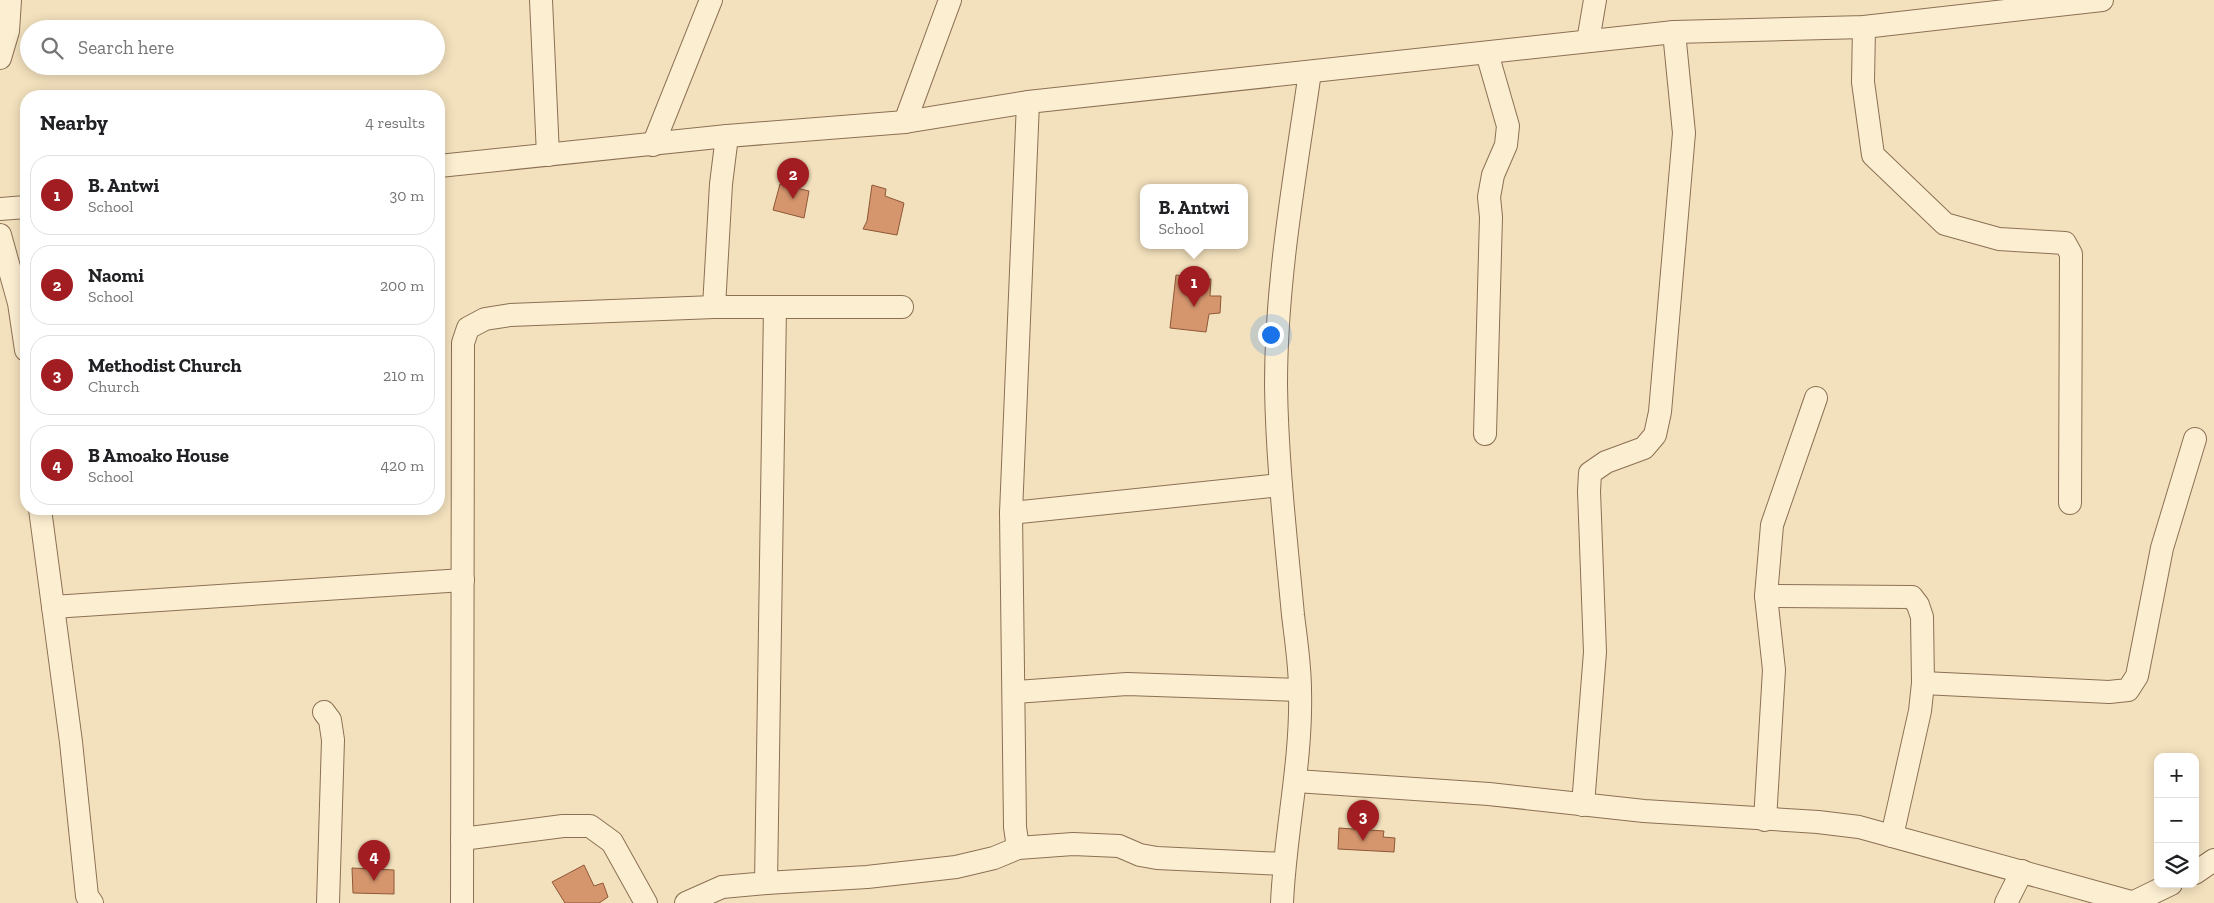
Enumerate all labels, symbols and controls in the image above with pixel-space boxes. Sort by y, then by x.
search box [20,20,445,75]
icon: search [38,34,66,62]
text: Search here [78,36,174,59]
text: Nearby [40,110,108,135]
text: 4 results [365,113,425,132]
pin: 2 [777,158,809,199]
text: B. Antwi [88,174,159,197]
popup [1140,184,1248,249]
text: 1 [54,186,60,205]
text: 30 m [390,186,424,205]
text: B. Antwi [1158,196,1230,219]
text: School [88,197,134,216]
text: School [1158,219,1204,238]
text: Naomi [88,264,144,287]
pin: 1 [1178,266,1210,307]
text: 2 [53,276,61,295]
text: 200 m [380,276,424,295]
text: School [88,287,134,306]
your location [1258,322,1284,348]
text: Methodist Church [88,354,242,377]
text: 3 [53,366,61,385]
text: 210 m [383,366,424,385]
text: Church [88,377,139,396]
text: B Amoako House [88,444,229,467]
text: 4 [52,456,62,475]
text: 420 m [380,456,424,475]
text: School [88,467,134,486]
map controls [2154,753,2199,888]
button: + [2154,753,2199,798]
button: − [2154,798,2199,843]
pin: 3 [1347,800,1379,841]
pin: 4 [358,840,390,881]
button: layers [2154,843,2199,888]

